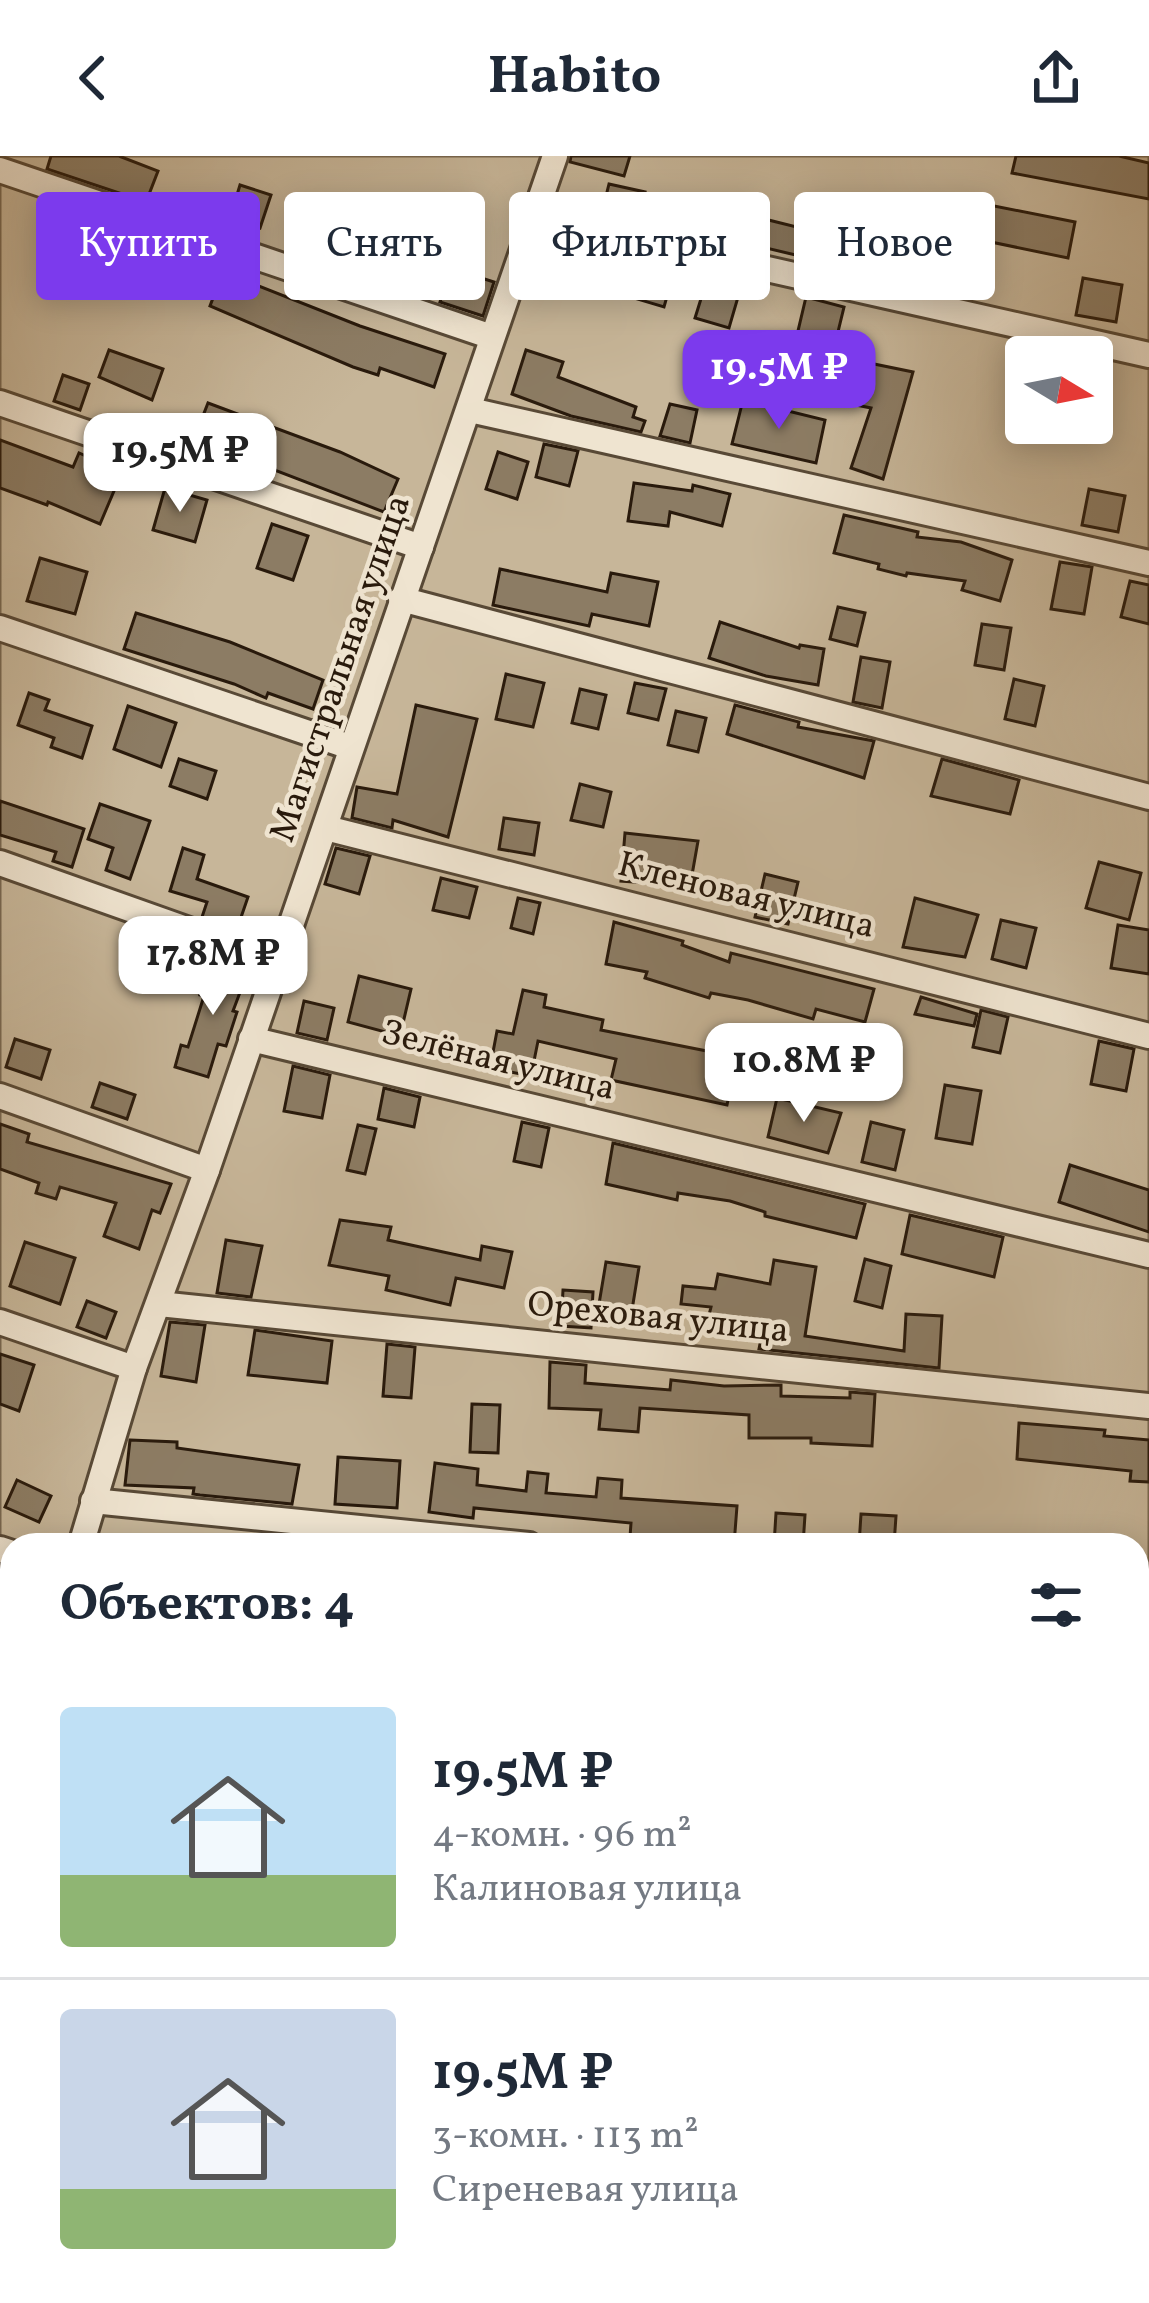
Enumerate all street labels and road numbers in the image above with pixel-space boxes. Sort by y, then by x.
street label: Магистральная улица [259,489,425,849]
street label: Кленовая улица [612,841,880,953]
street label: Зелёная улица [376,1009,620,1115]
street label: Ореховая улица [525,1280,791,1358]

